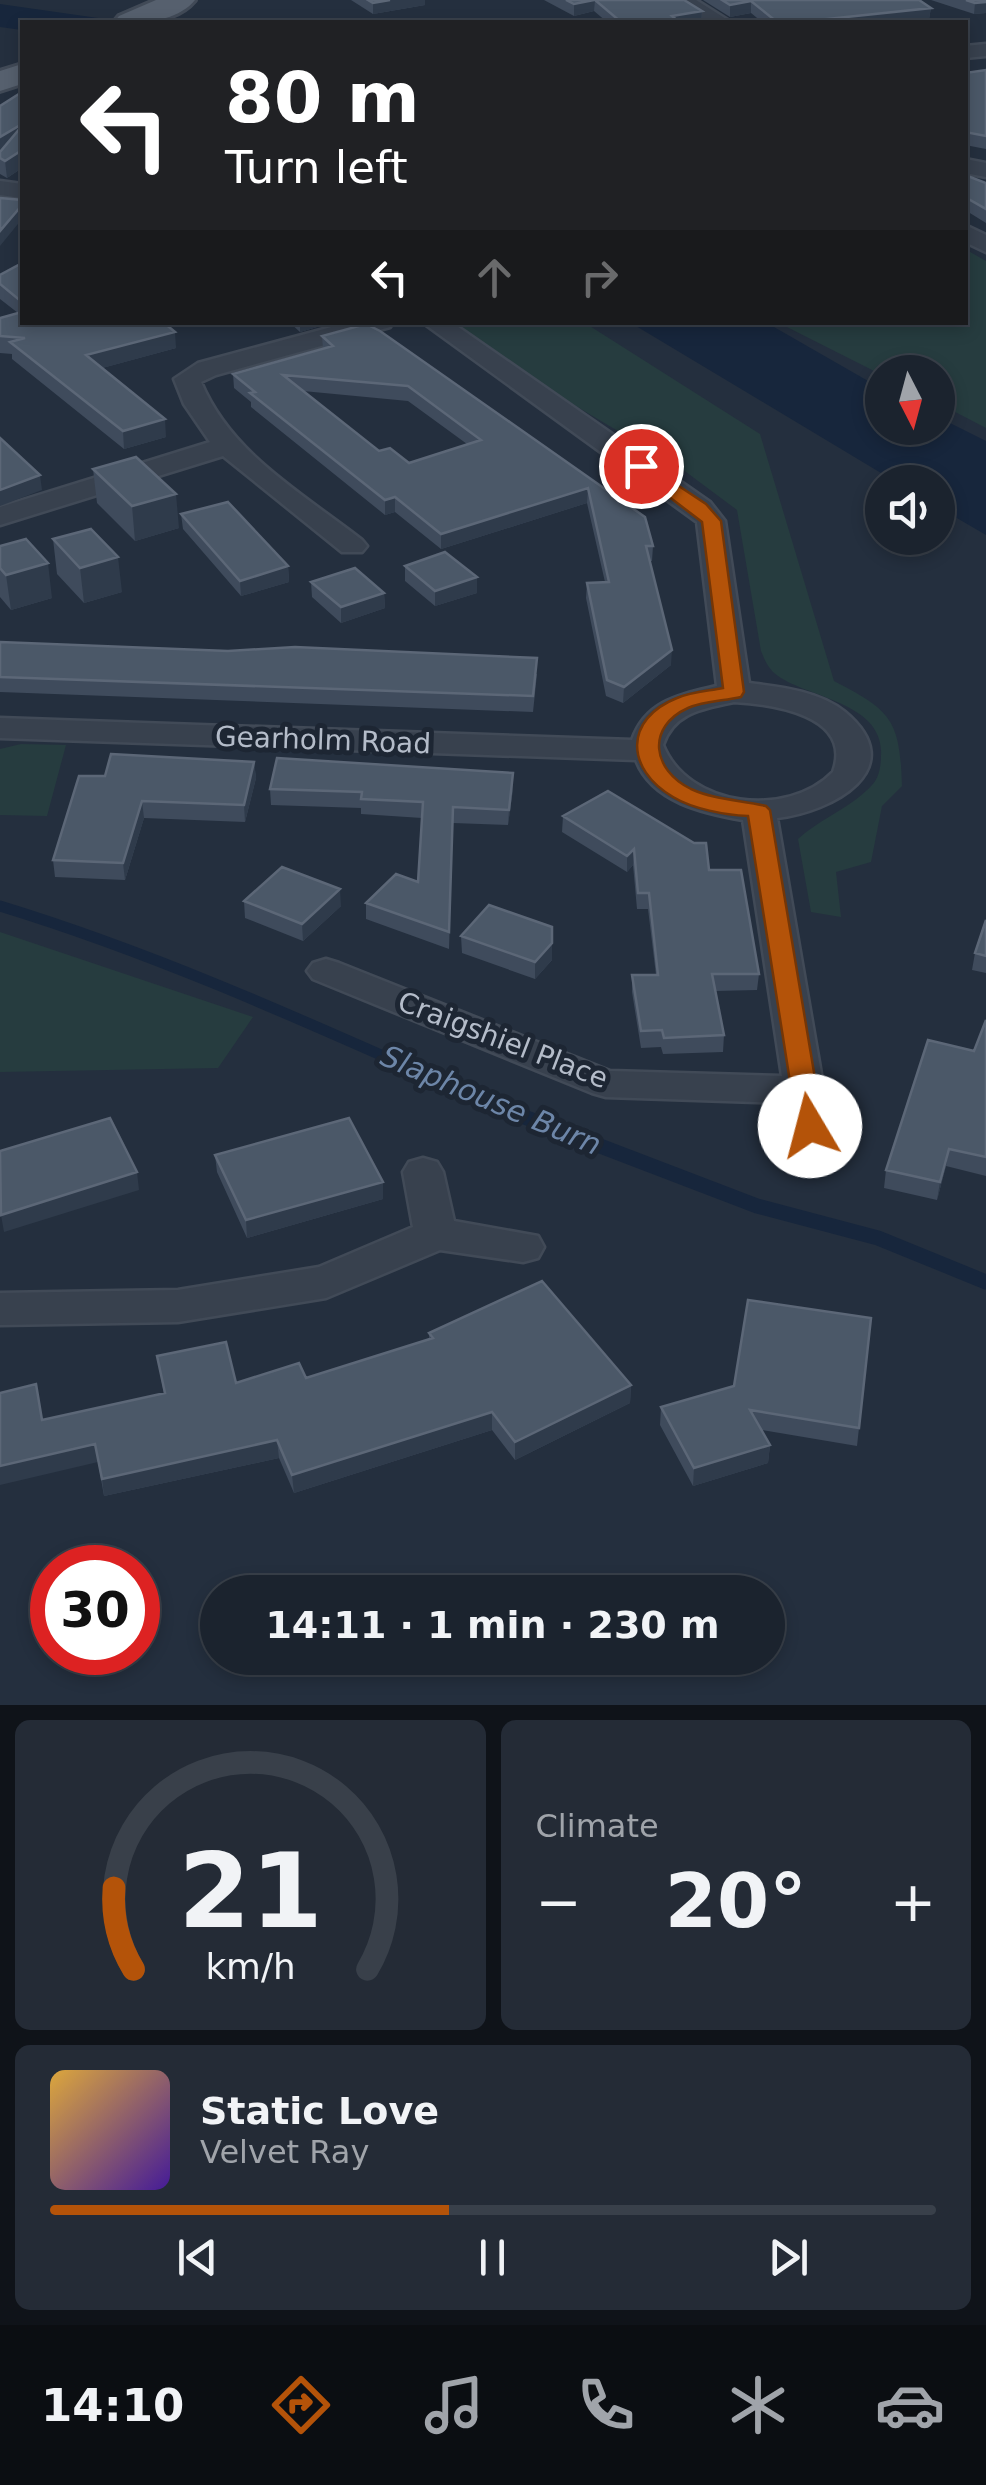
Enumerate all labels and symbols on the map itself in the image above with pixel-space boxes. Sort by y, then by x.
north arrow [865,355,955,445]
pin [599,424,684,509]
street label: Gearholm Road [214,720,432,760]
street label: Craigshiel Place [393,985,613,1095]
water label: Slaphouse Burn [376,1038,606,1162]
position arrow [758,1074,862,1178]
speed limit sign: 30 [30,1545,160,1675]

